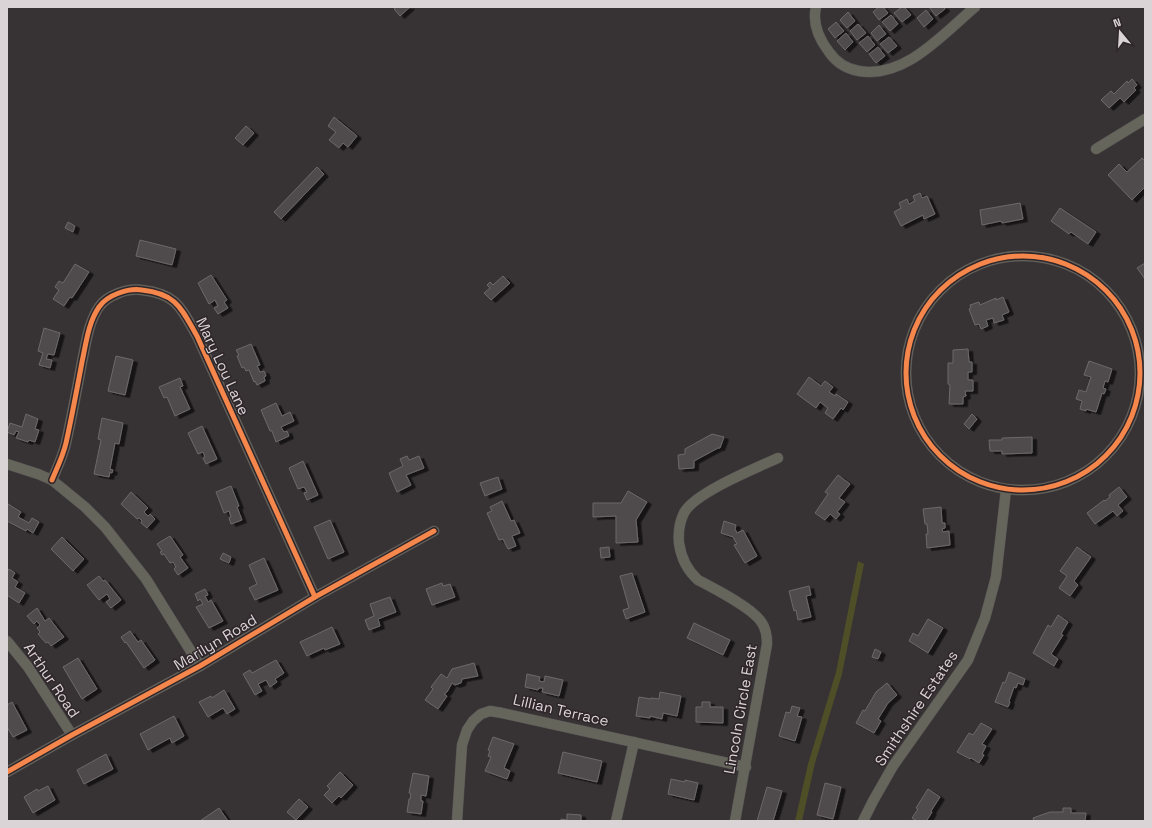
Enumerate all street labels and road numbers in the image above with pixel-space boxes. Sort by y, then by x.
street label: Mary Lou Lane [192,314,254,418]
street label: Marilyn Road [170,610,260,674]
street label: Arthur Road [20,639,84,721]
street label: Lincoln Circle East [719,642,761,776]
street label: Smithshire Estates [870,647,962,769]
street label: Lillian Terrace [511,690,611,730]

